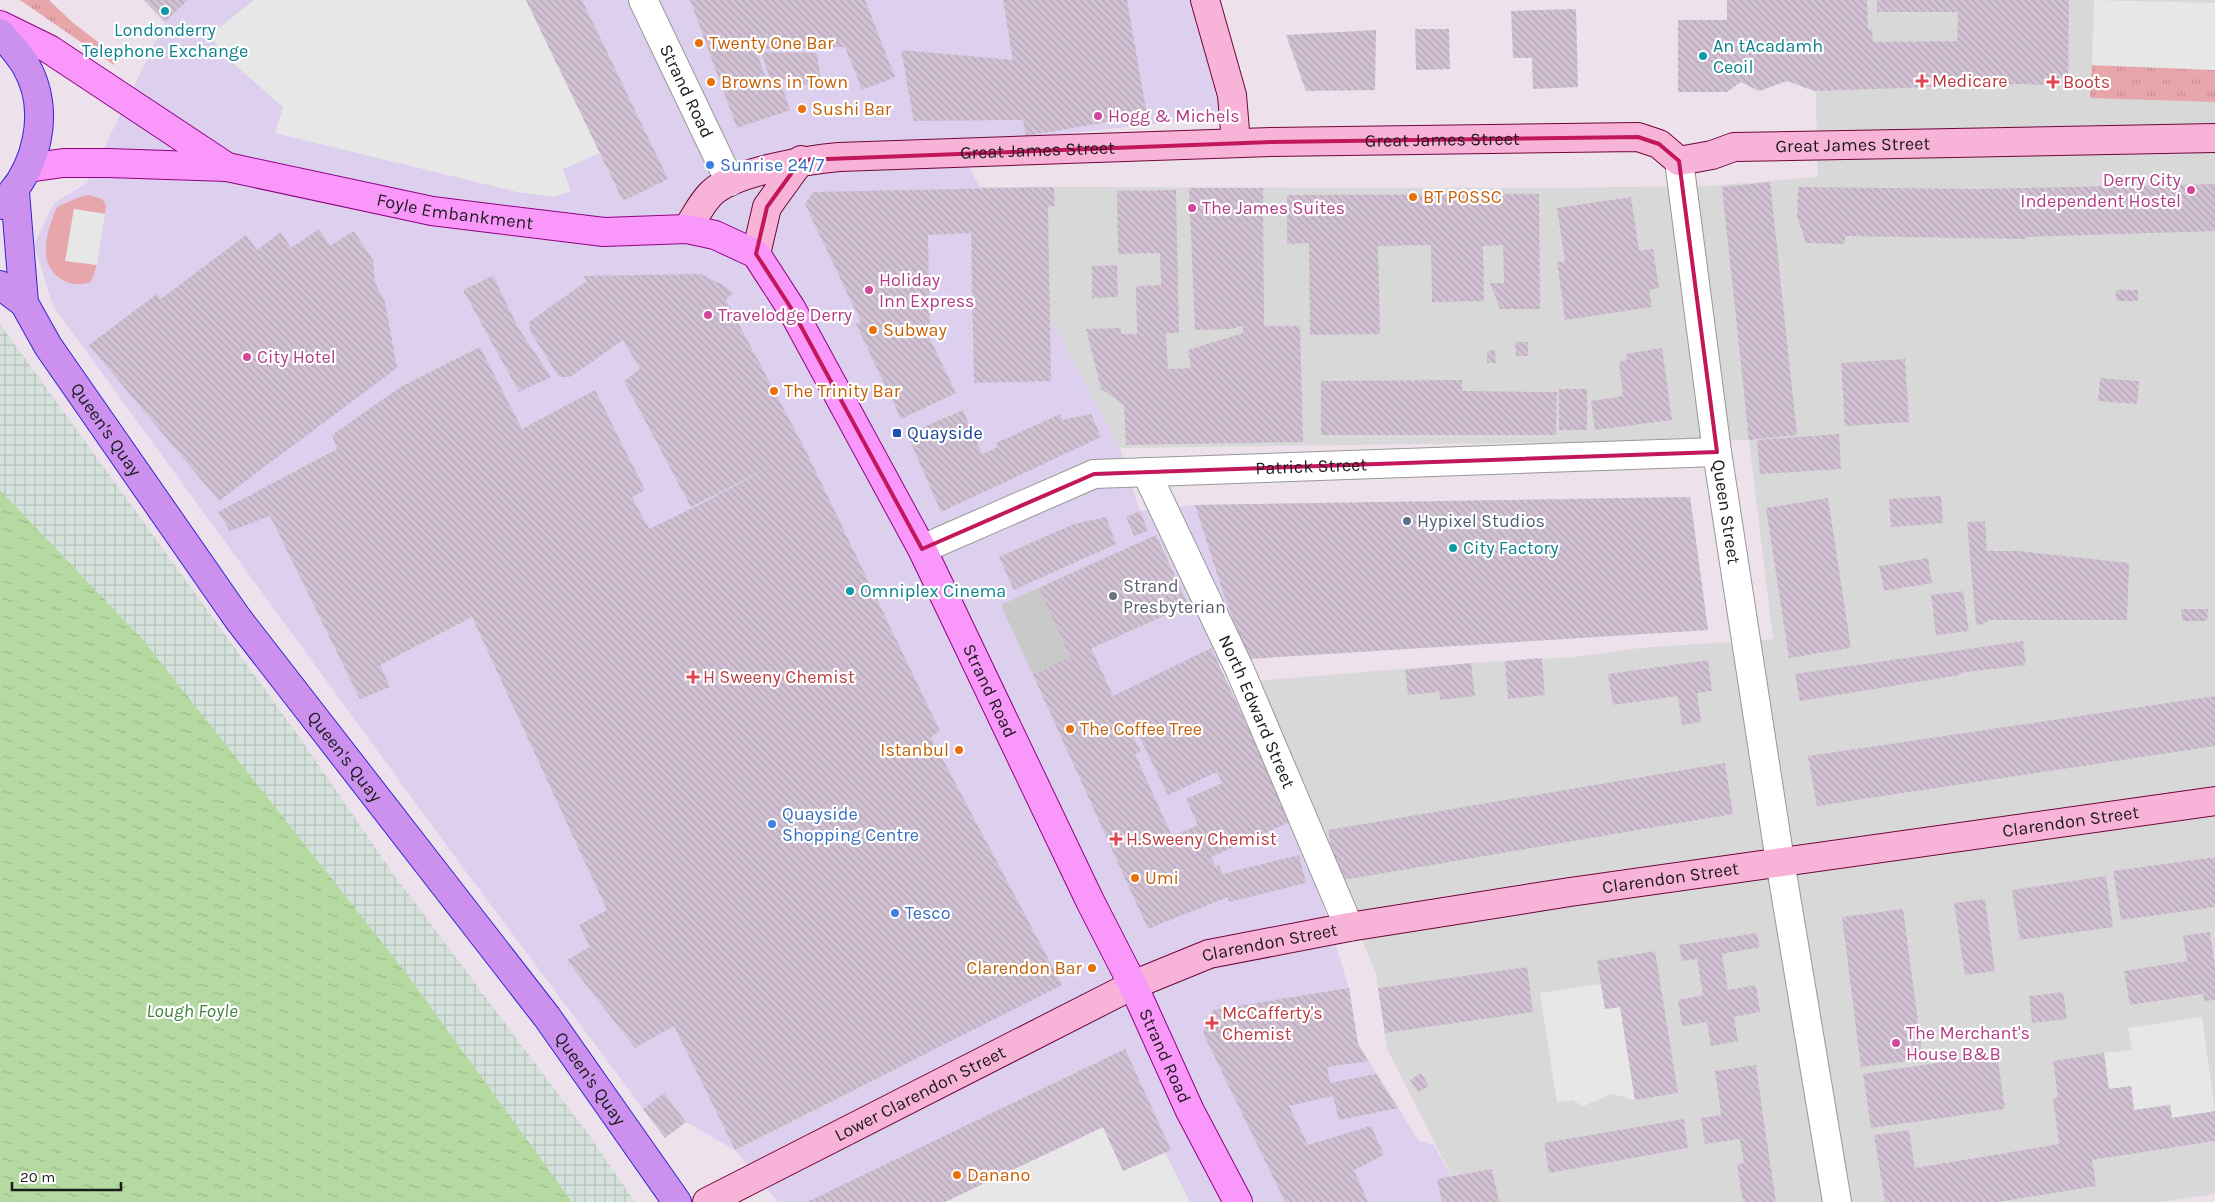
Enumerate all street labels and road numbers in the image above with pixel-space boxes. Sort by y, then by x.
street label: Strand Road [655,41,718,142]
street label: Great James Street [1365,128,1520,152]
street label: Great James Street [1775,132,1931,157]
street label: Great James Street [960,136,1115,164]
street label: Foyle Embankment [375,188,535,234]
street label: Queen's Quay [66,378,147,481]
street label: Patrick Street [1255,453,1368,479]
street label: Queen Street [1707,458,1745,566]
street label: North Edward Street [1214,631,1300,792]
street label: Strand Road [958,640,1021,741]
street label: Queen's Quay [303,707,387,807]
street label: Clarendon Street [2001,801,2141,842]
street label: Clarendon Street [1601,857,1740,898]
street label: Clarendon Street [1198,918,1340,967]
street label: Strand Road [1134,1005,1196,1107]
street label: Queen's Quay [550,1028,631,1130]
street label: Lower Clarendon Street [831,1041,1009,1146]

